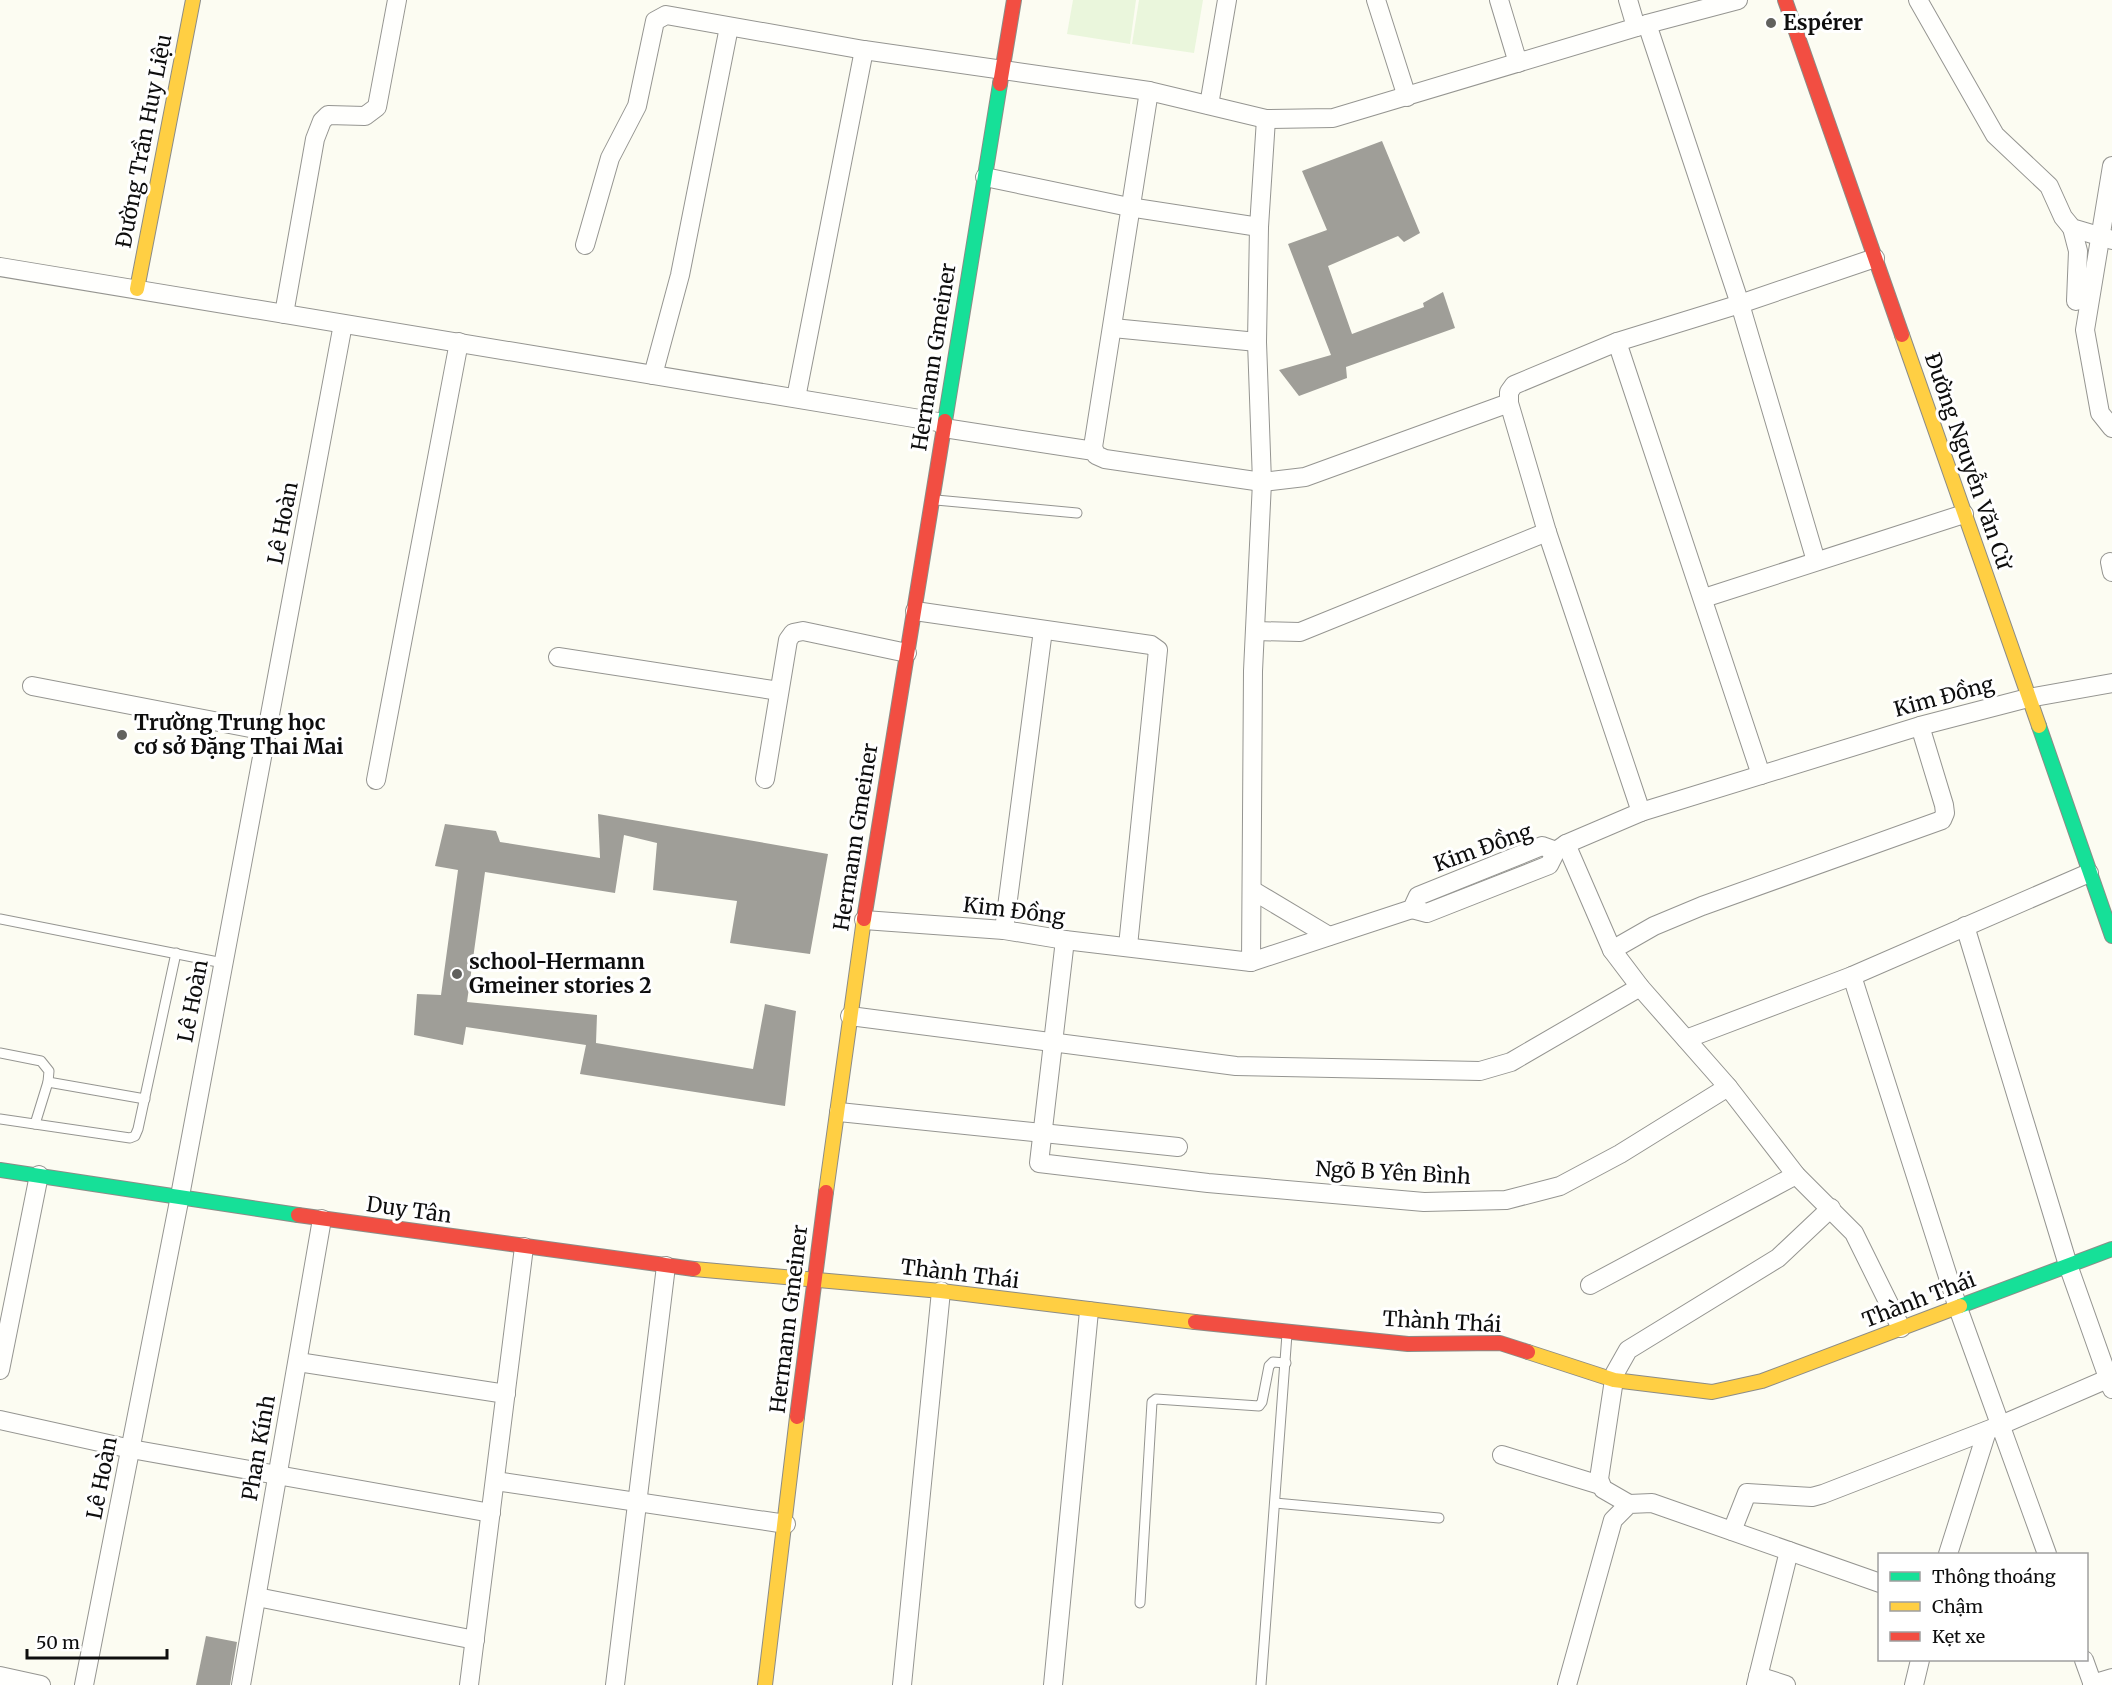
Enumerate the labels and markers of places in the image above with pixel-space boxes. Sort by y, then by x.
place label: Espérer [1783,9,1863,36]
marker: Espérer [1764,16,1778,30]
place label: Trường Trung học cơ sở Đặng Thai Mai [134,709,344,760]
marker: Trường Trung học cơ sở Đặng Thai Mai [115,728,129,742]
place label: school-Hermann Gmeiner stories 2 [469,948,652,999]
marker: school-Hermann Gmeiner stories 2 [450,967,464,981]

